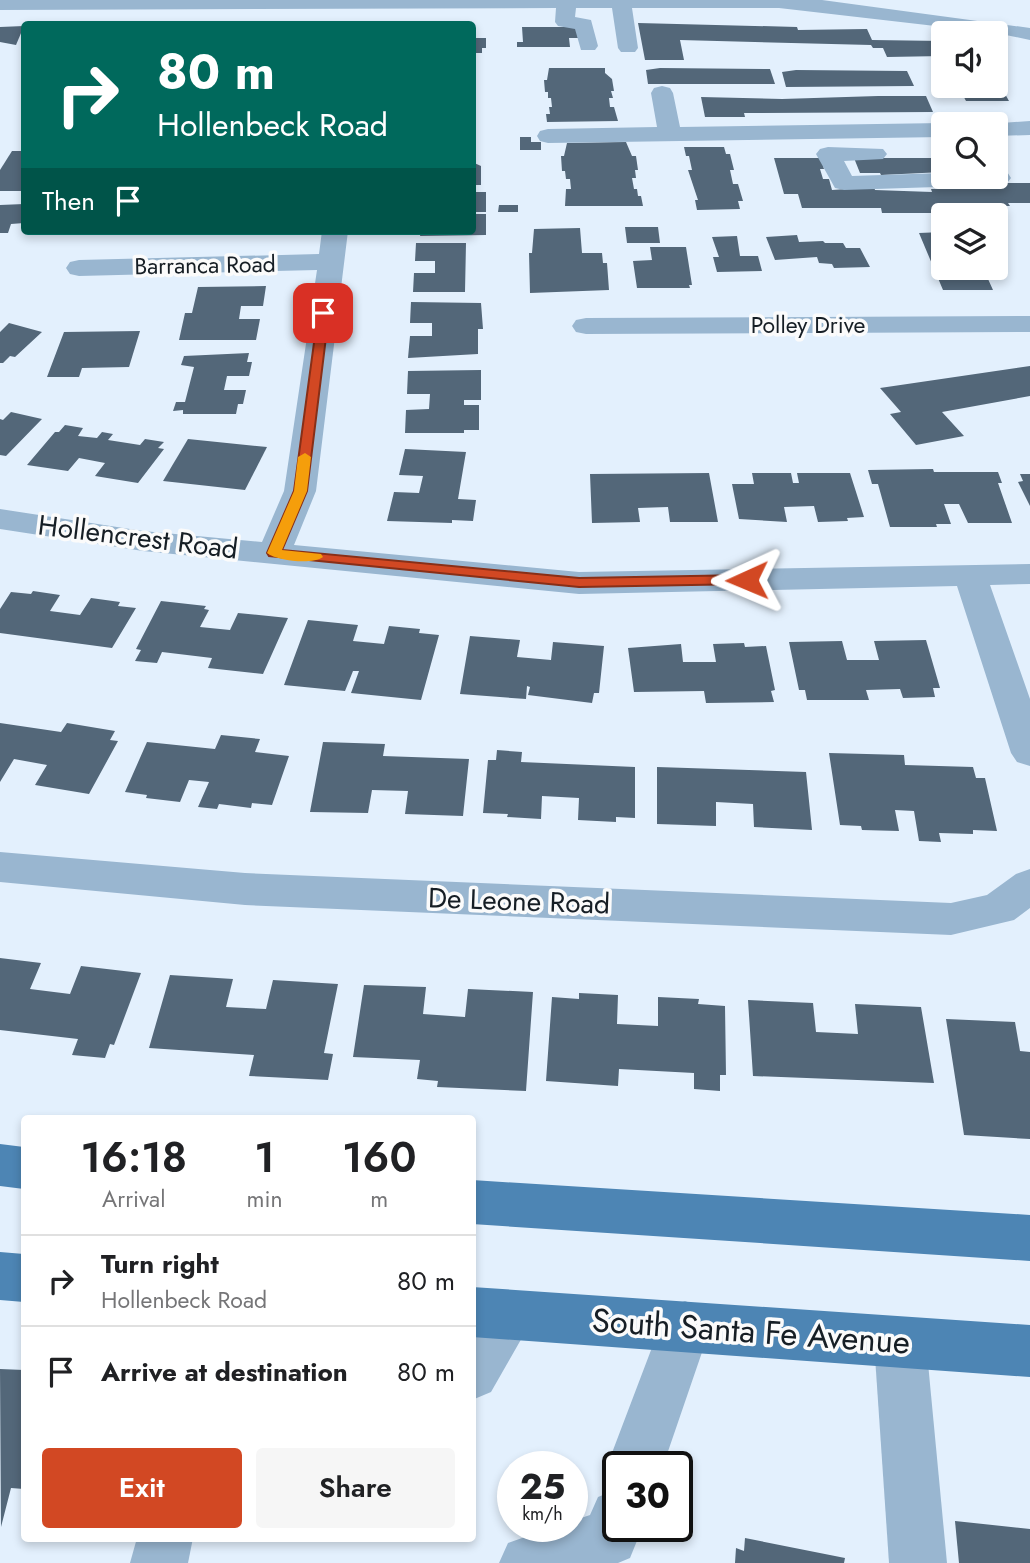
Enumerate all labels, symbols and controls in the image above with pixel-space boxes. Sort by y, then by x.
map controls [931,21,1008,280]
button: sound [931,21,1008,98]
text: 80 m [157,37,275,107]
icon: right [42,49,133,140]
text: Hollenbeck Road [157,102,388,148]
button: search [931,112,1008,189]
text: Then [42,182,95,220]
icon: arrive [109,182,147,220]
button: layers [931,203,1008,280]
street label: Barranca Road [134,247,276,283]
pin [293,283,353,343]
icon: arrive [304,294,342,332]
street label: Polley Drive [751,308,866,342]
street label: Hollencrest Road [36,504,240,570]
position arrow [710,543,784,617]
street label: De Leone Road [427,877,611,925]
text: 16:18 [80,1127,187,1188]
text: 1 [254,1127,275,1188]
text: 160 [342,1127,417,1188]
text: Arrival [102,1182,165,1216]
text: min [247,1182,283,1216]
text: m [370,1182,388,1216]
text: Turn right [101,1245,219,1283]
icon: right [42,1262,80,1300]
text: 80 m [397,1262,455,1300]
text: Hollenbeck Road [101,1283,267,1317]
street label: South Santa Fe Avenue [590,1296,912,1366]
icon: arrive [42,1353,80,1391]
text: Arrive at destination [101,1353,348,1391]
text: 80 m [397,1353,455,1391]
button: Exit [42,1448,242,1528]
button: Share [256,1448,455,1528]
speed limit sign: 30 [602,1451,693,1542]
text: 25 [520,1462,565,1512]
text: km/h [522,1501,563,1527]

